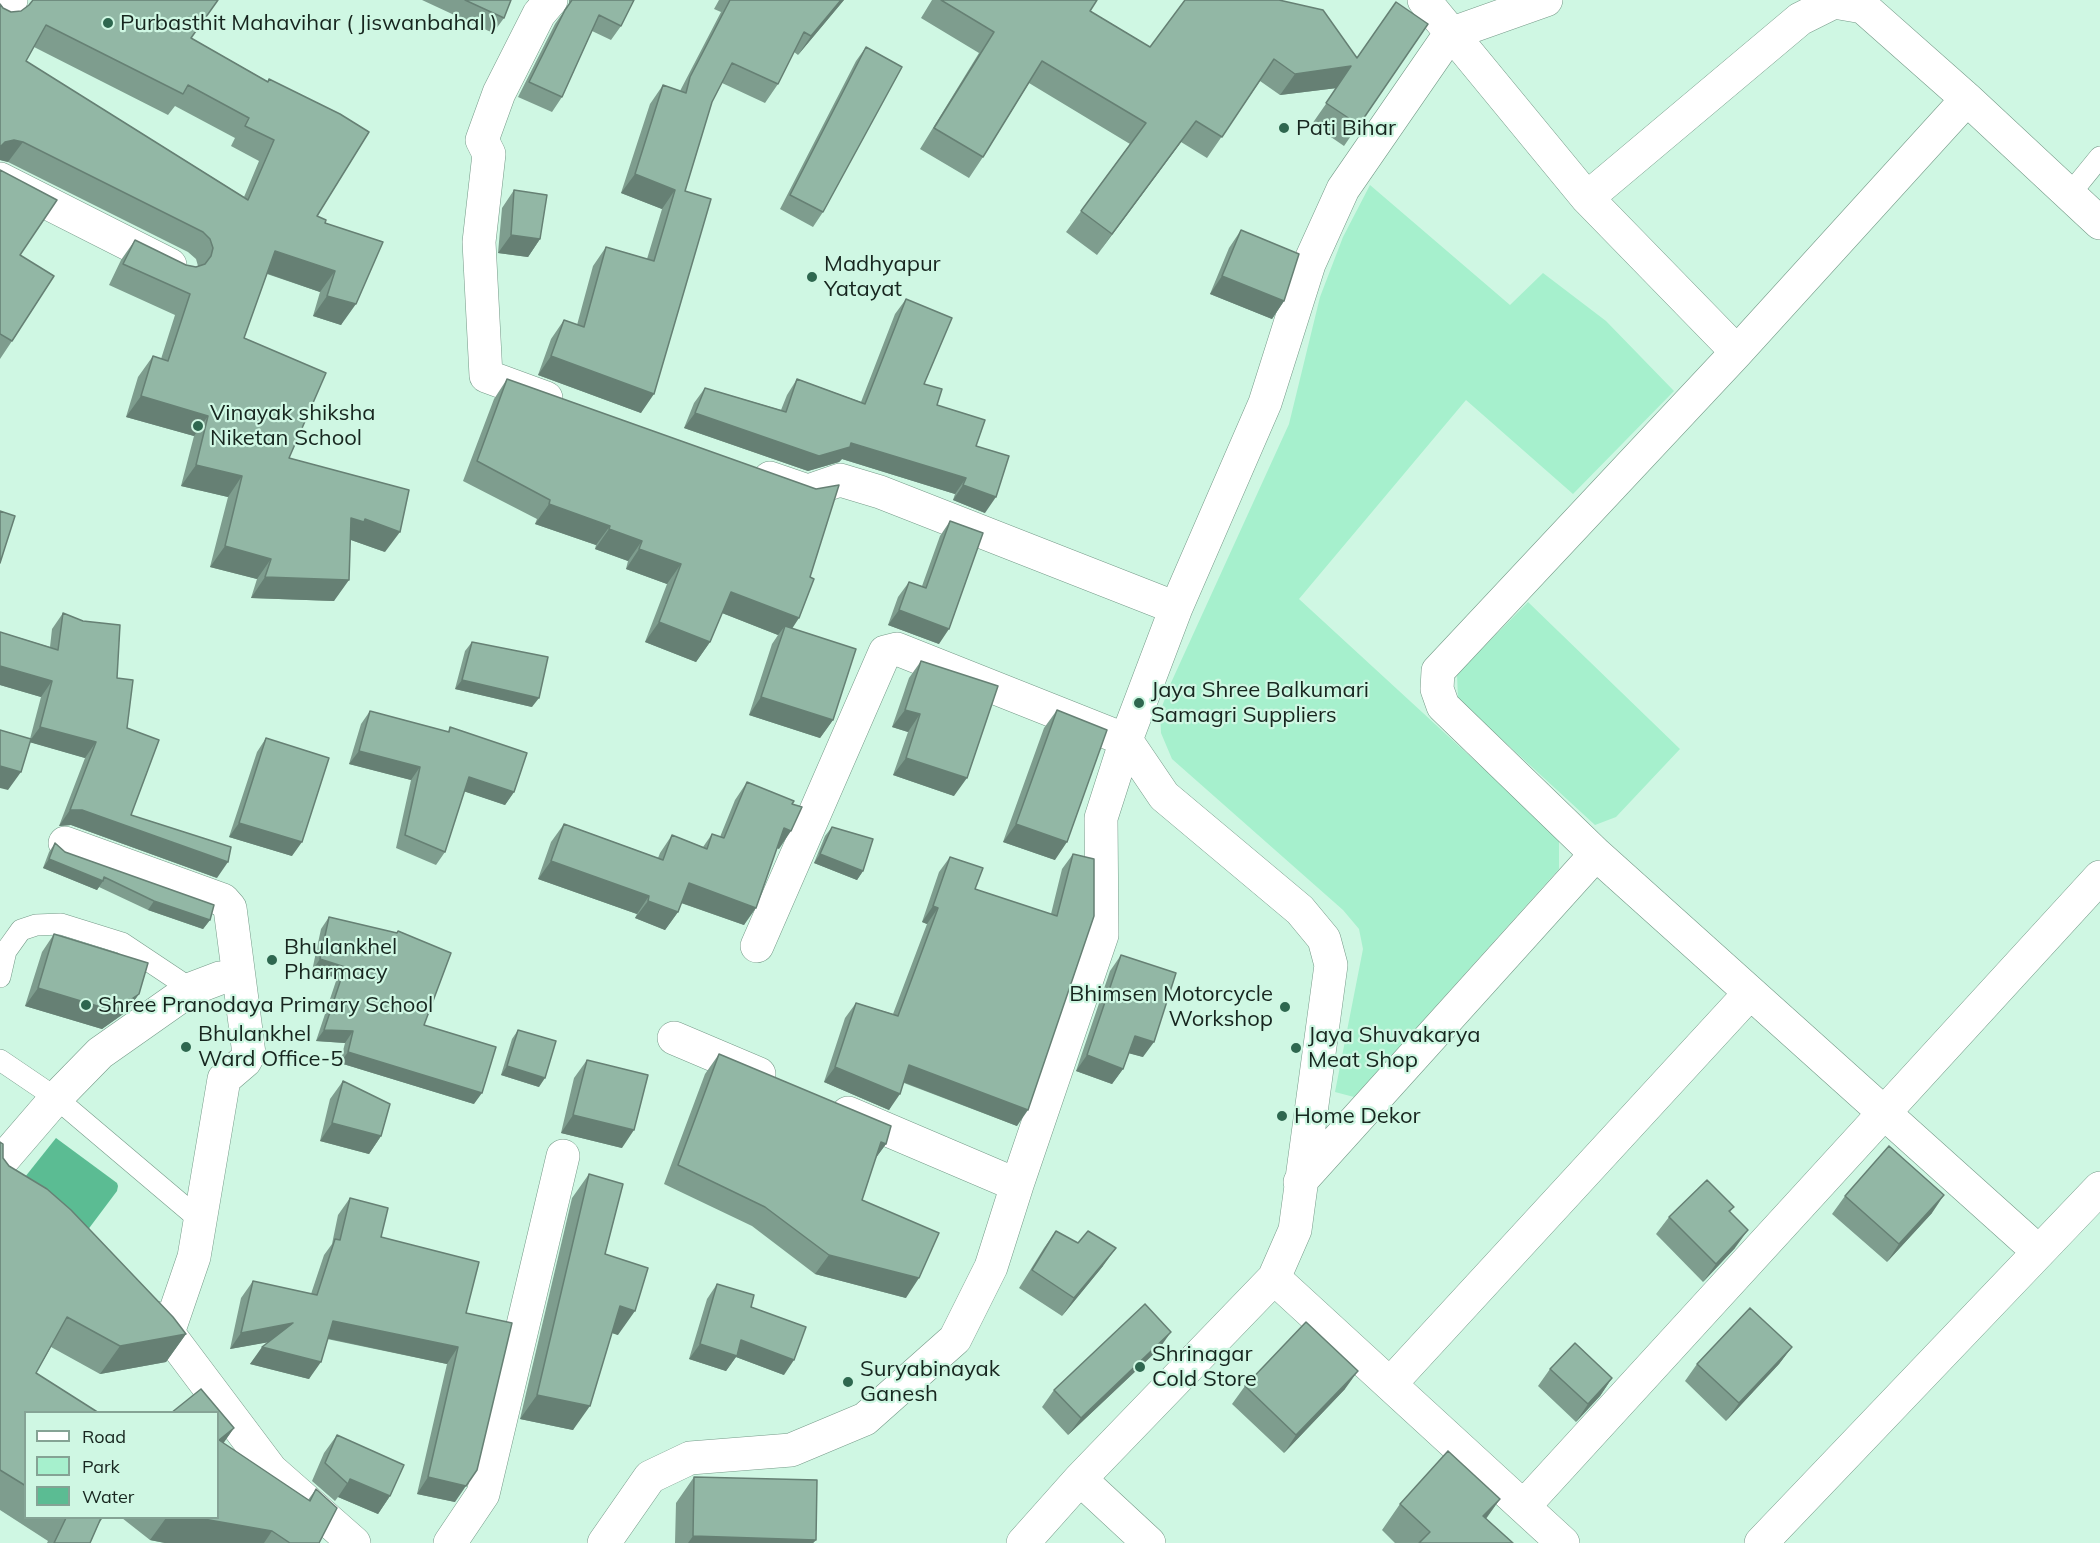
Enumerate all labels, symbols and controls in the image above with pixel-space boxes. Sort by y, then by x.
place label: Purbasthit Mahavihar ( Jiswanbahal ) [120,10,497,36]
marker: Purbasthit Mahavihar ( Jiswanbahal ) [101,16,115,30]
place label: Pati Bihar [1296,115,1396,141]
marker: Pati Bihar [1277,121,1291,135]
place label: Madhyapur Yatayat [824,251,941,302]
marker: Madhyapur Yatayat [805,270,819,284]
place label: Vinayak shiksha Niketan School [210,400,375,452]
marker: Vinayak shiksha Niketan School [191,419,205,433]
place label: Jaya Shree Balkumari Samagri Suppliers [1151,677,1369,728]
marker: Jaya Shree Balkumari Samagri Suppliers [1132,696,1146,710]
place label: Bhulankhel Pharmacy [284,934,397,986]
marker: Bhulankhel Pharmacy [265,953,279,967]
place label: Bhimsen Motorcycle Workshop [1069,981,1273,1032]
place label: Shree Pranodaya Primary School [98,992,433,1018]
marker: Shree Pranodaya Primary School [79,998,93,1012]
marker: Bhimsen Motorcycle Workshop [1278,1000,1292,1014]
place label: Bhulankhel Ward Office-5 [198,1021,343,1072]
place label: Jaya Shuvakarya Meat Shop [1308,1022,1480,1074]
marker: Bhulankhel Ward Office-5 [179,1040,193,1054]
marker: Jaya Shuvakarya Meat Shop [1289,1041,1303,1055]
place label: Home Dekor [1294,1103,1420,1129]
marker: Home Dekor [1275,1109,1289,1123]
place label: Shrinagar Cold Store [1152,1341,1257,1392]
place label: Suryabinayak Ganesh [860,1356,1000,1408]
marker: Shrinagar Cold Store [1133,1360,1147,1374]
marker: Suryabinayak Ganesh [841,1375,855,1389]
legend [24,1411,219,1519]
text: Road [82,1425,126,1448]
text: Park [82,1455,120,1478]
text: Water [82,1485,134,1508]

